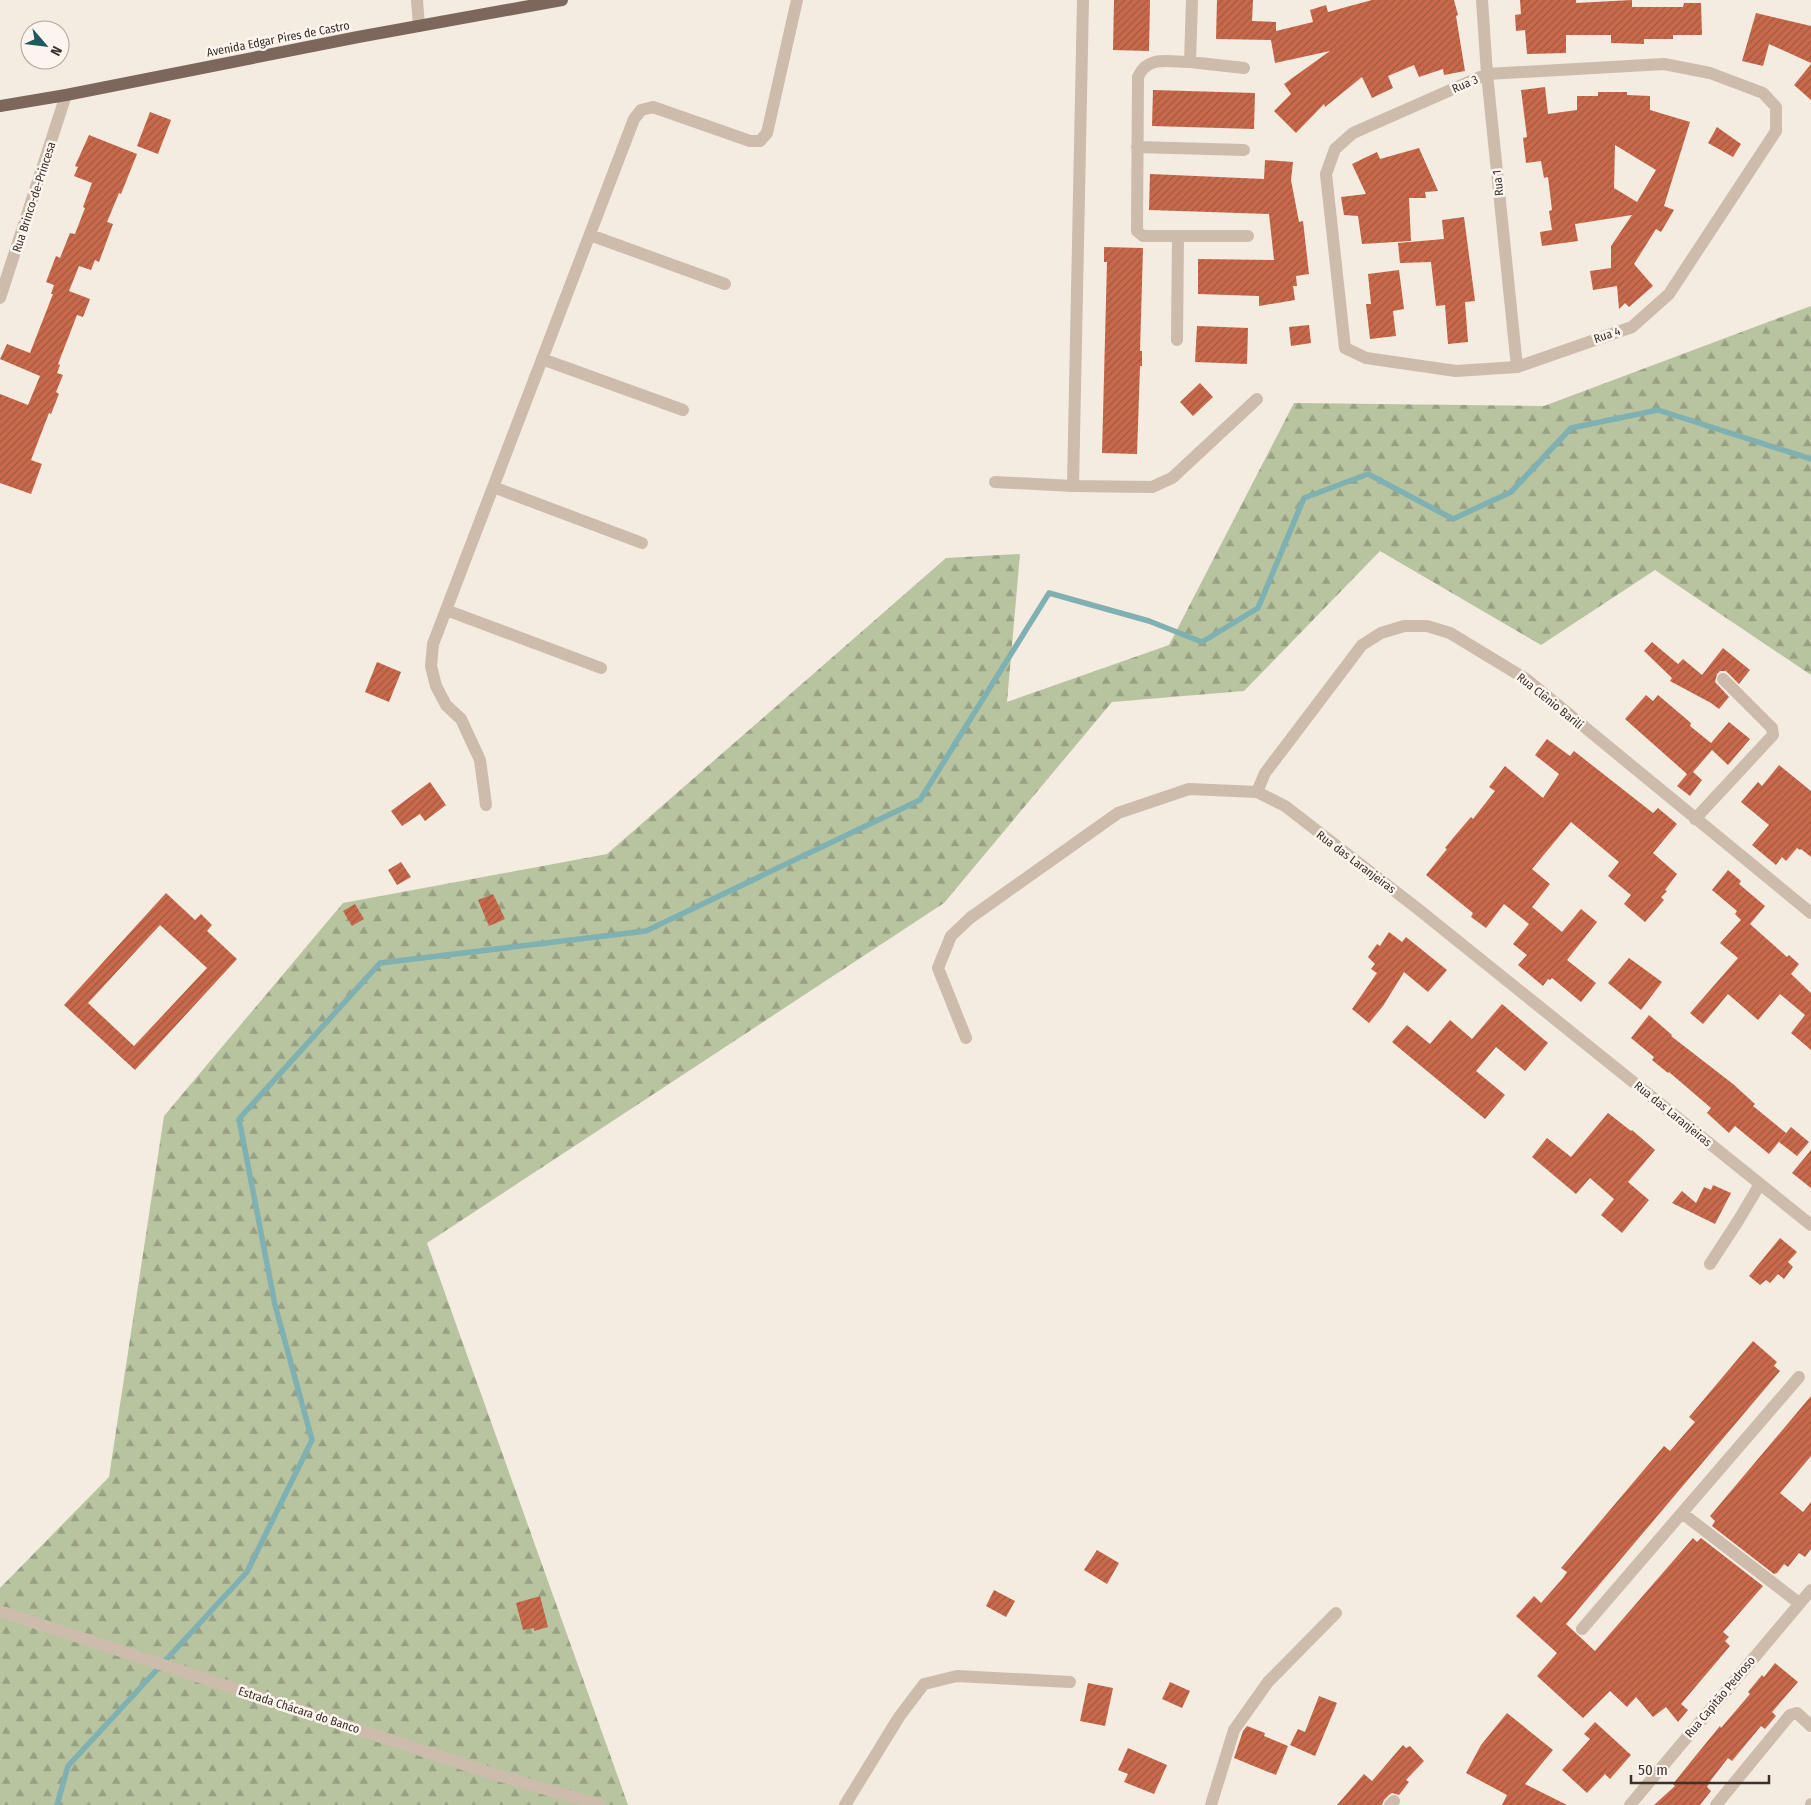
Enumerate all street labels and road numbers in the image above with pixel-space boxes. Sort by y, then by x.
street label: Avenida Edgar Pires de Castro [205,18,351,60]
street label: Rua 3 [1450,72,1480,96]
street label: Rua Brinco-de-Princesa [10,140,59,254]
street label: Rua 1 [1490,169,1506,197]
street label: Rua 4 [1592,324,1622,346]
street label: Rua Clênio Barili [1514,670,1586,732]
street label: Rua das Laranjeiras [1314,828,1398,896]
street label: Rua das Laranjeiras [1631,1078,1715,1150]
street label: Rua Capitão Pedroso [1682,1654,1758,1740]
street label: Estrada Chácara do Banco [237,1684,361,1736]

